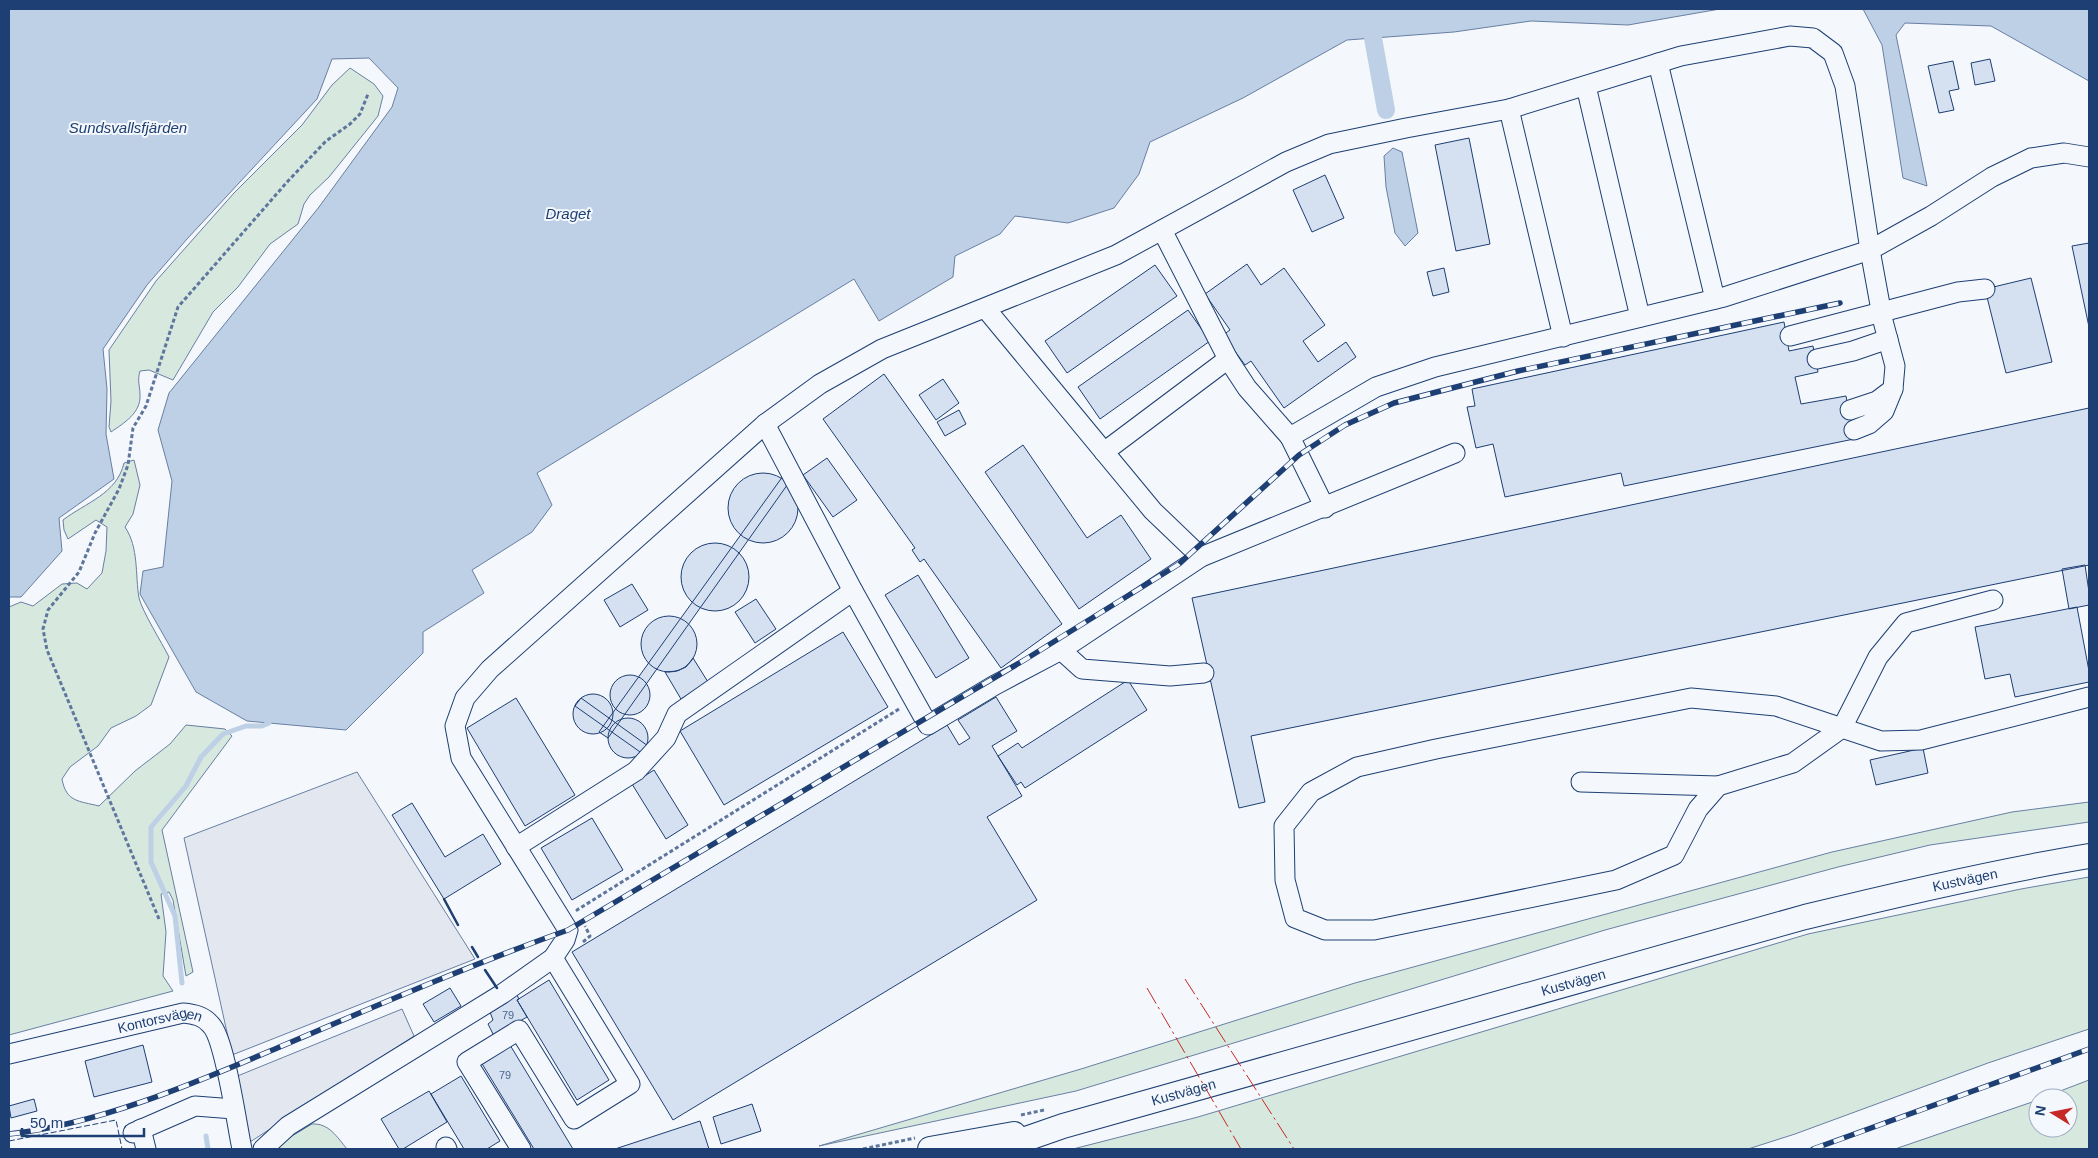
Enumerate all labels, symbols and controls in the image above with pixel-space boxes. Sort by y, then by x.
water label: Sundsvallsfjärden [69,119,187,136]
water label: Draget [545,205,591,222]
street label: Kustvägen [1931,865,1999,895]
street label: Kustvägen [1539,966,1607,999]
street label: Kontorsvägen [116,1004,205,1036]
house number: 79 [502,1009,514,1021]
house number: 79 [499,1069,511,1081]
street label: Kustvägen [1149,1075,1217,1109]
north arrow [2028,1088,2078,1138]
text: N [2031,1104,2049,1117]
scale bar [22,1106,145,1138]
text: 50 m [30,1114,63,1131]

